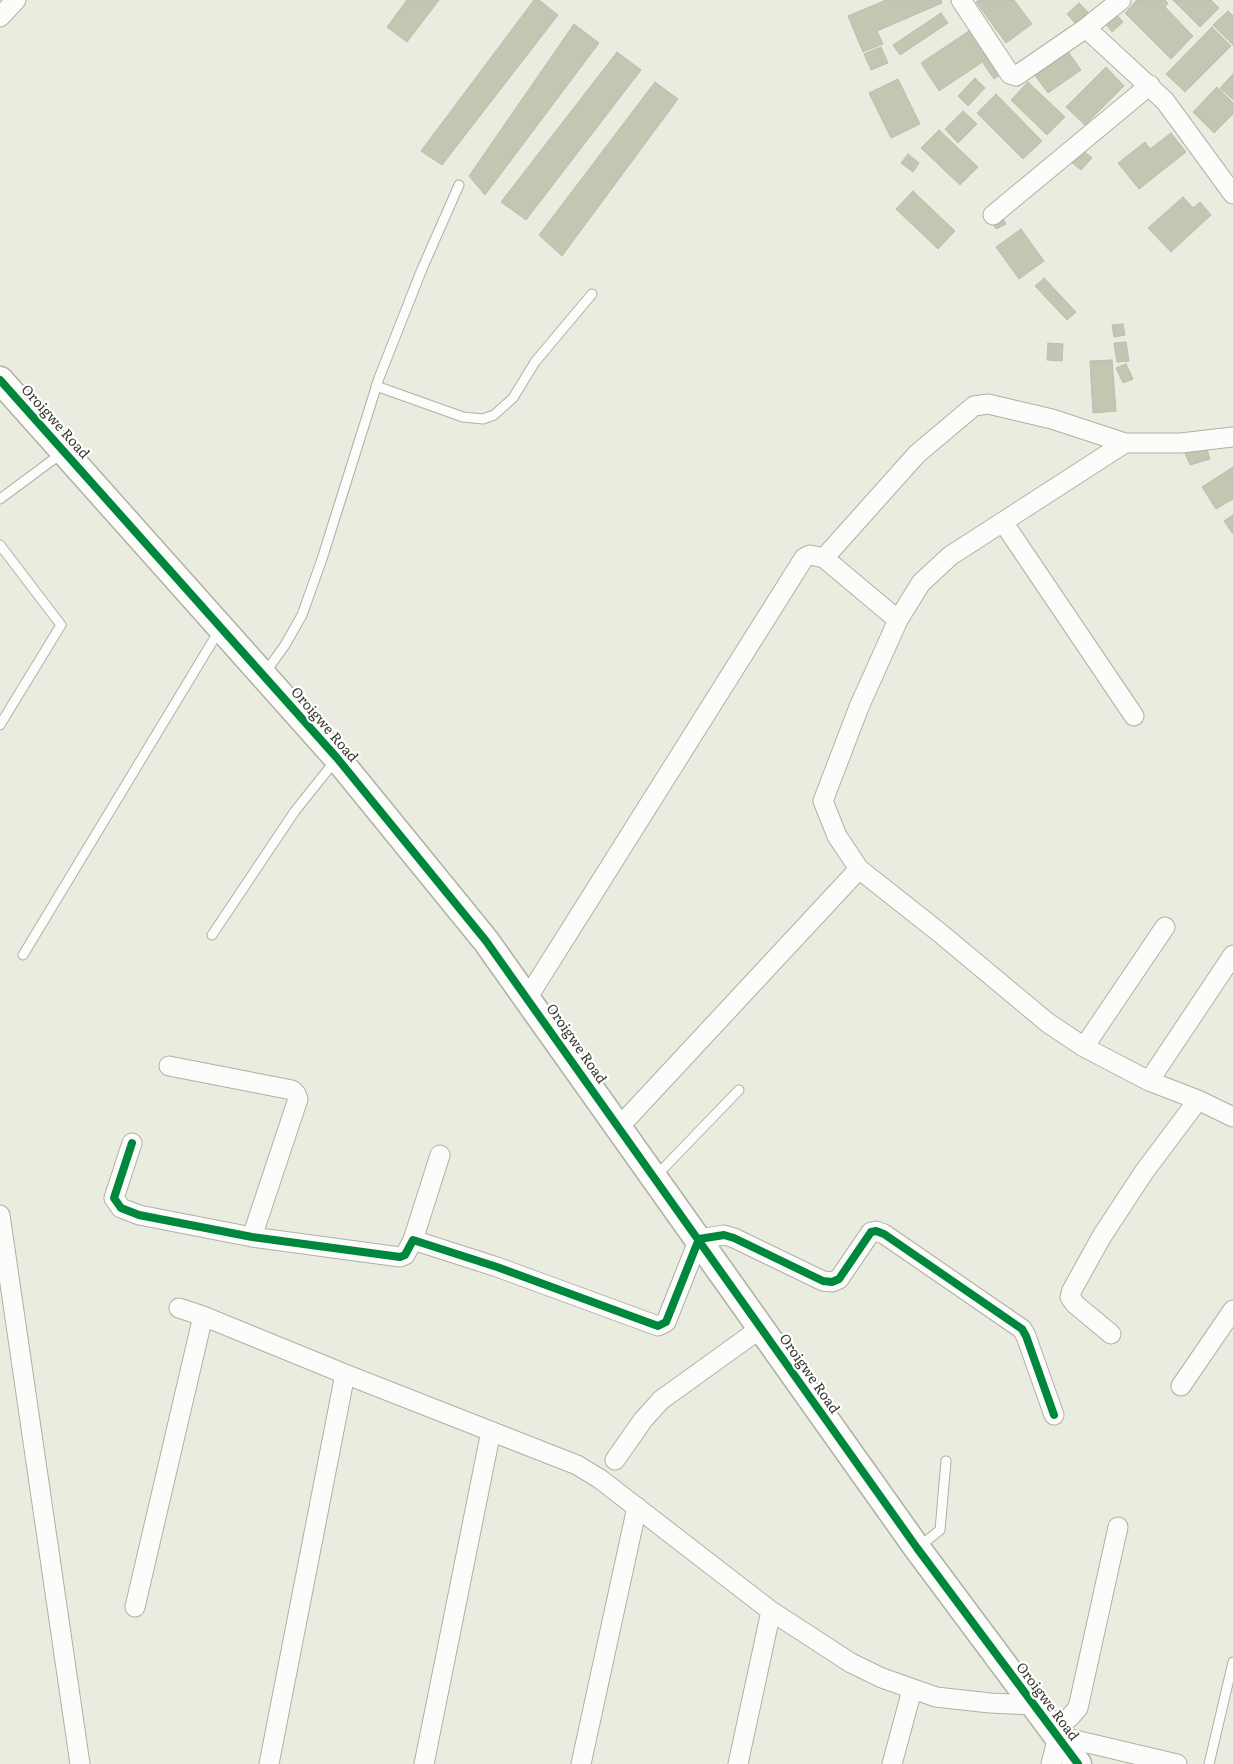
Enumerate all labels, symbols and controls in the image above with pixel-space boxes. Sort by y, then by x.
street label: Oroigwe Road [17,382,93,462]
street label: Oroigwe Road [287,684,361,766]
street label: Oroigwe Road [542,1001,610,1087]
street label: Oroigwe Road [775,1331,843,1417]
street label: Oroigwe Road [1012,1660,1082,1744]

